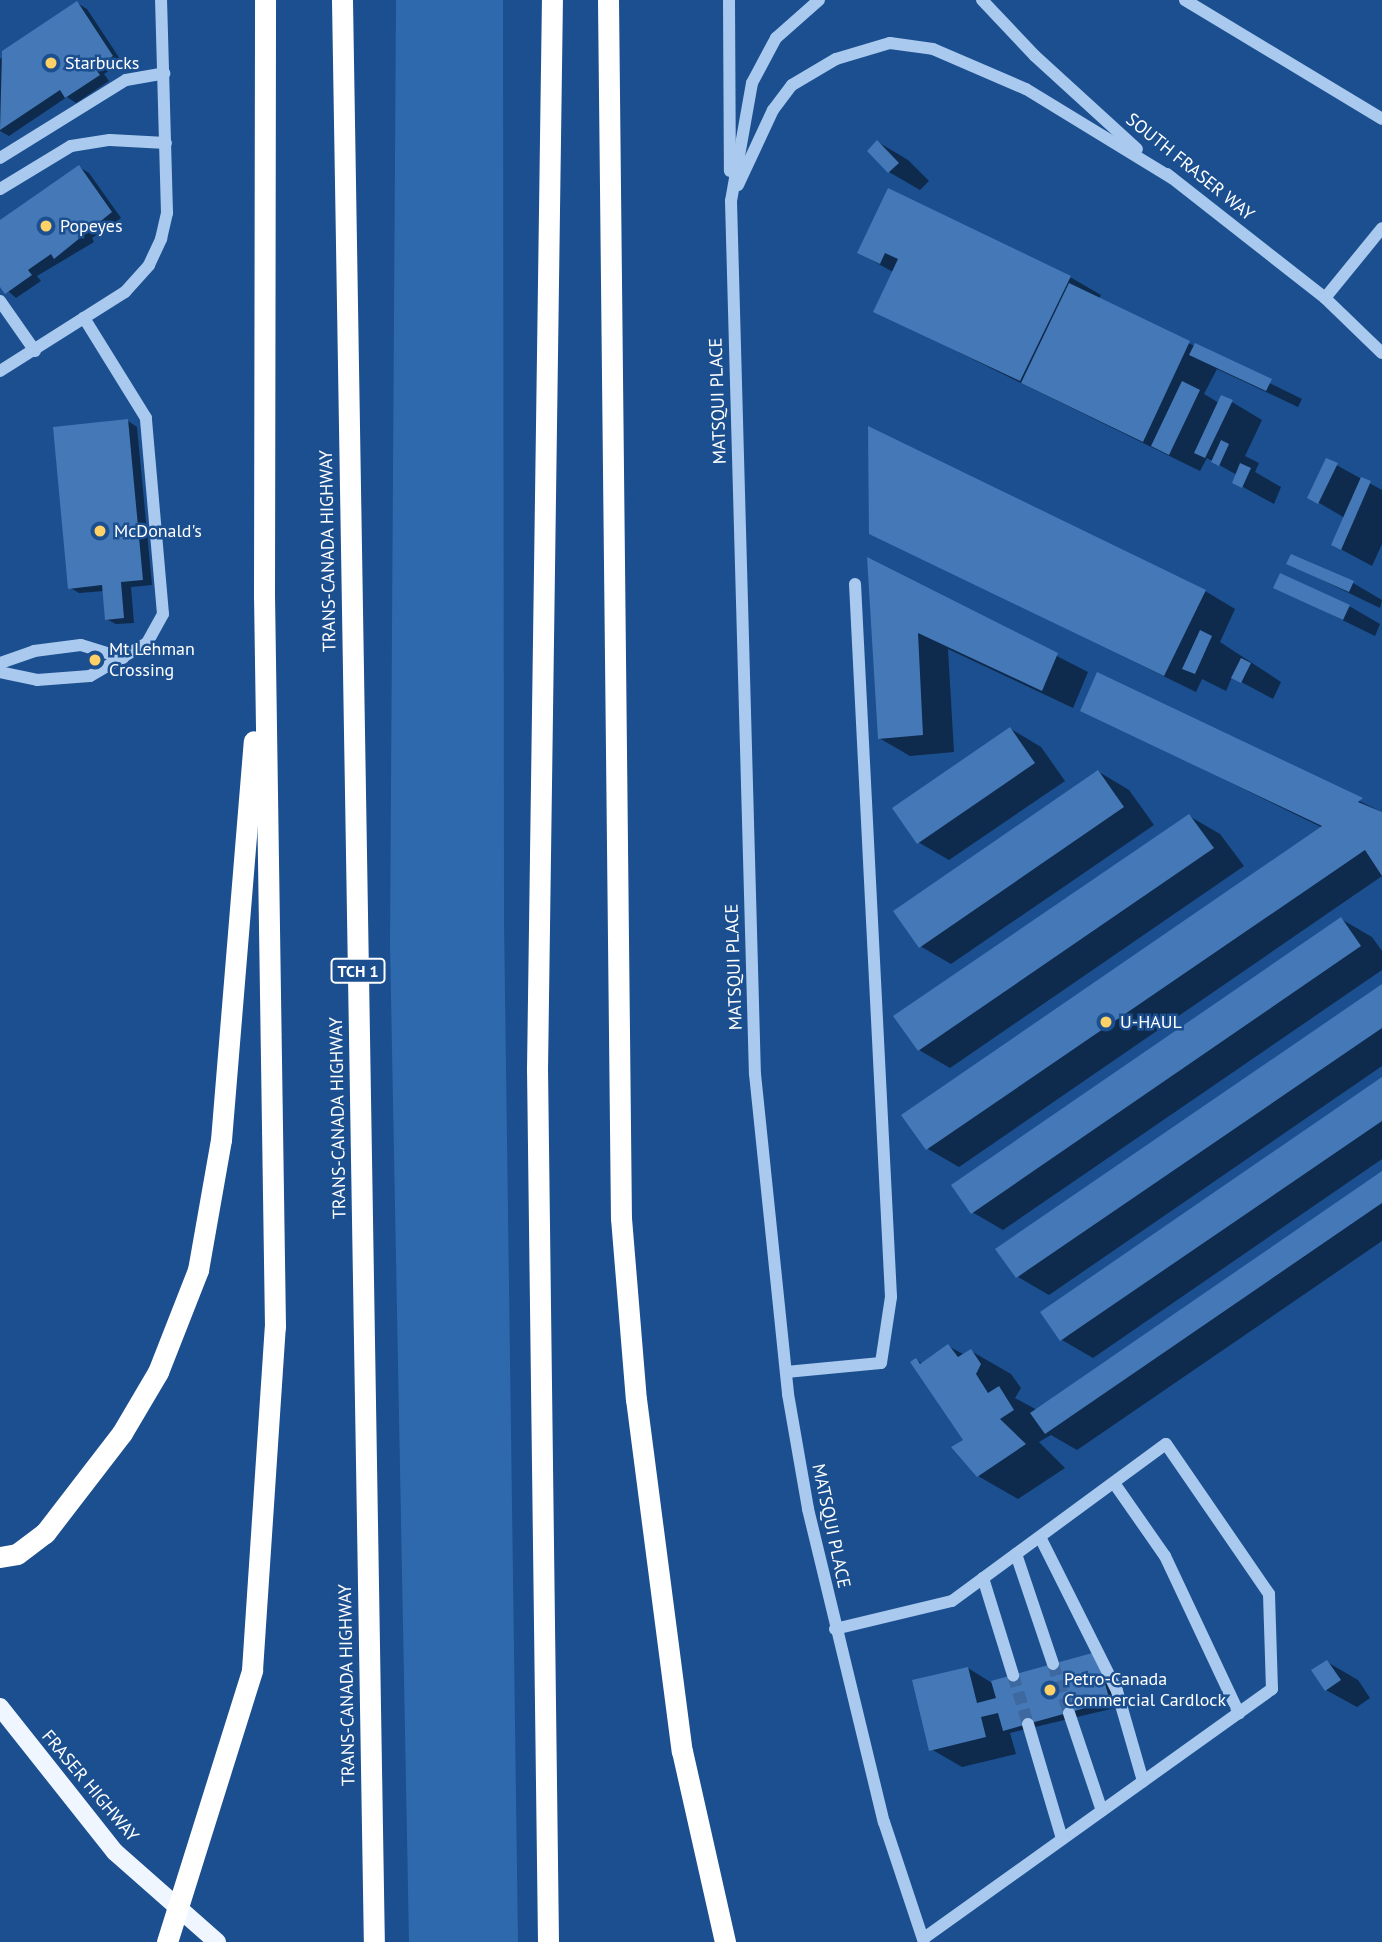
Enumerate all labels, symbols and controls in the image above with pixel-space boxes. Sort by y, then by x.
place label: Starbucks [65,52,139,74]
marker: Starbucks [43,55,59,71]
street label: SOUTH FRASER WAY [1121,109,1259,225]
place label: Popeyes [60,215,122,237]
marker: Popeyes [38,218,54,234]
street label: MATSQUI PLACE [705,337,731,465]
street label: TRANS-CANADA HIGHWAY [315,449,341,653]
place label: McDonald's [114,520,202,542]
marker: McDonald's [92,523,108,539]
place label: Mt Lehman Crossing [109,639,195,682]
marker: Mt Lehman Crossing [87,652,103,668]
street label: MATSQUI PLACE [721,903,747,1031]
road number: TCH 1 [330,959,386,984]
place label: U-HAUL [1120,1011,1182,1033]
marker: U-HAUL [1098,1014,1114,1030]
street label: TRANS-CANADA HIGHWAY [325,1016,351,1220]
street label: MATSQUI PLACE [807,1462,855,1590]
street label: TRANS-CANADA HIGHWAY [334,1583,360,1787]
place label: Petro-Canada Commercial Cardlock [1064,1669,1226,1712]
marker: Petro-Canada Commercial Cardlock [1042,1682,1058,1698]
street label: FRASER HIGHWAY [37,1726,143,1846]

